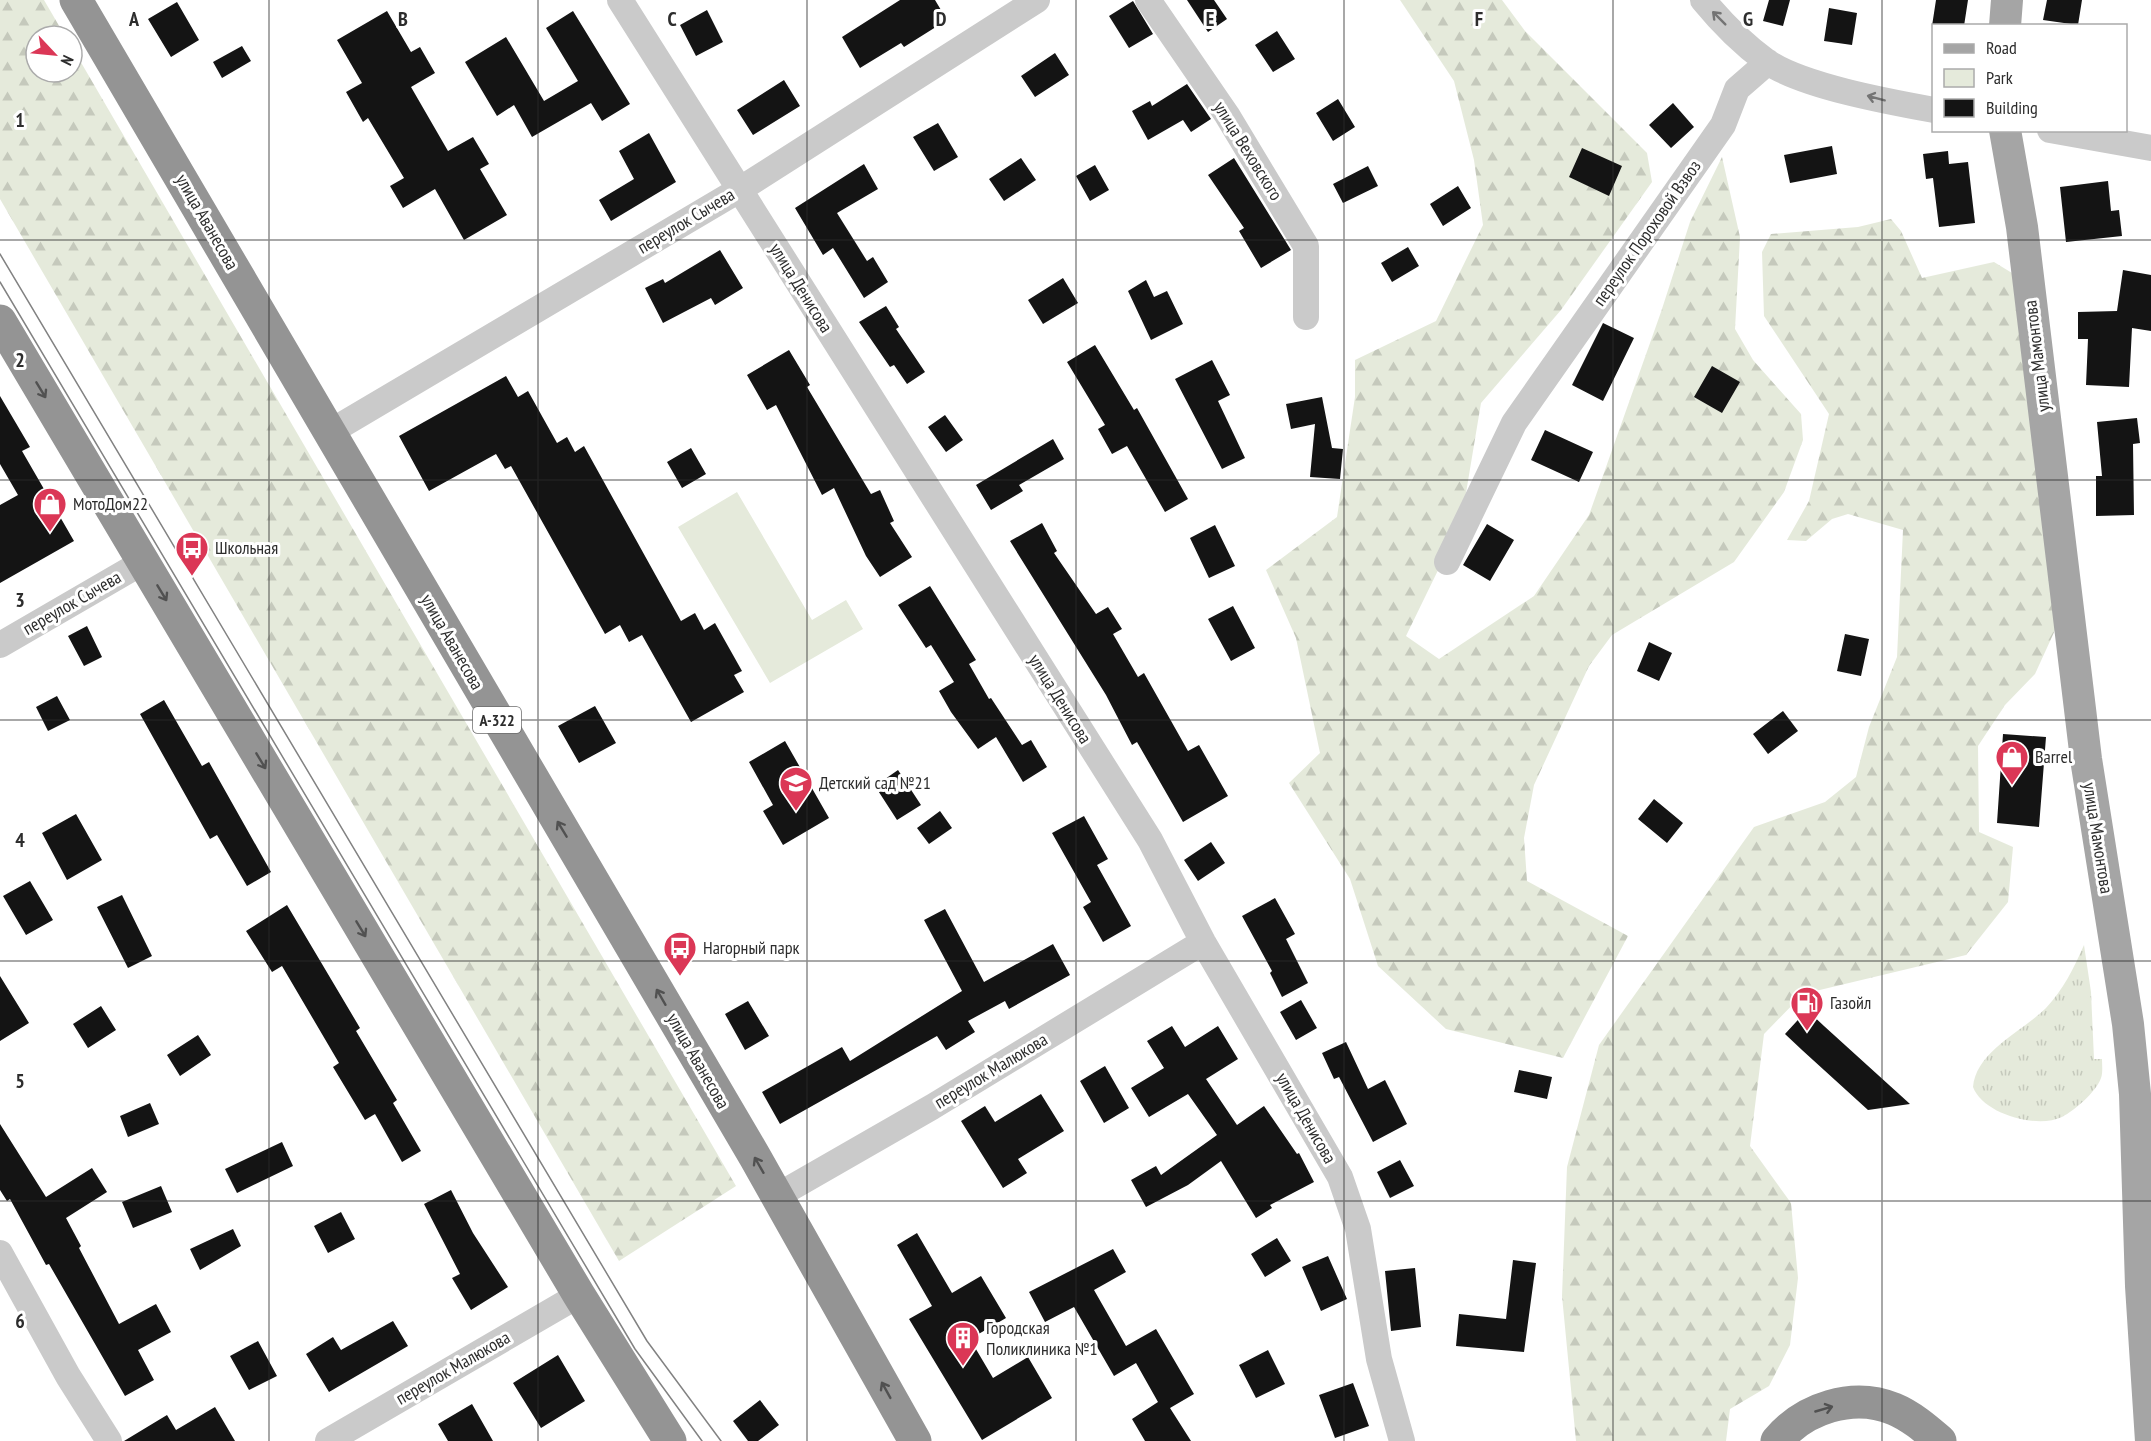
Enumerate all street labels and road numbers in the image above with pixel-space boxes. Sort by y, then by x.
street label: улица Веховского [1209,97,1288,205]
street label: переулок Пороховой Взвоз [1588,155,1706,310]
street label: улица Аванесова [171,170,244,274]
street label: переулок Сычева [633,182,739,259]
street label: улица Денисова [765,239,838,337]
street label: улица Мамонтова [2018,299,2055,413]
street label: переулок Сычева [19,565,125,640]
street label: улица Аванесова [416,590,489,694]
street label: улица Денисова [1024,650,1097,748]
road number: А-322 [473,707,521,733]
street label: улица Мамонтова [2078,781,2119,895]
street label: улица Аванесова [662,1009,735,1113]
street label: переулок Малюкова [930,1028,1052,1113]
street label: улица Денисова [1271,1068,1342,1167]
street label: переулок Малюкова [392,1326,514,1410]

